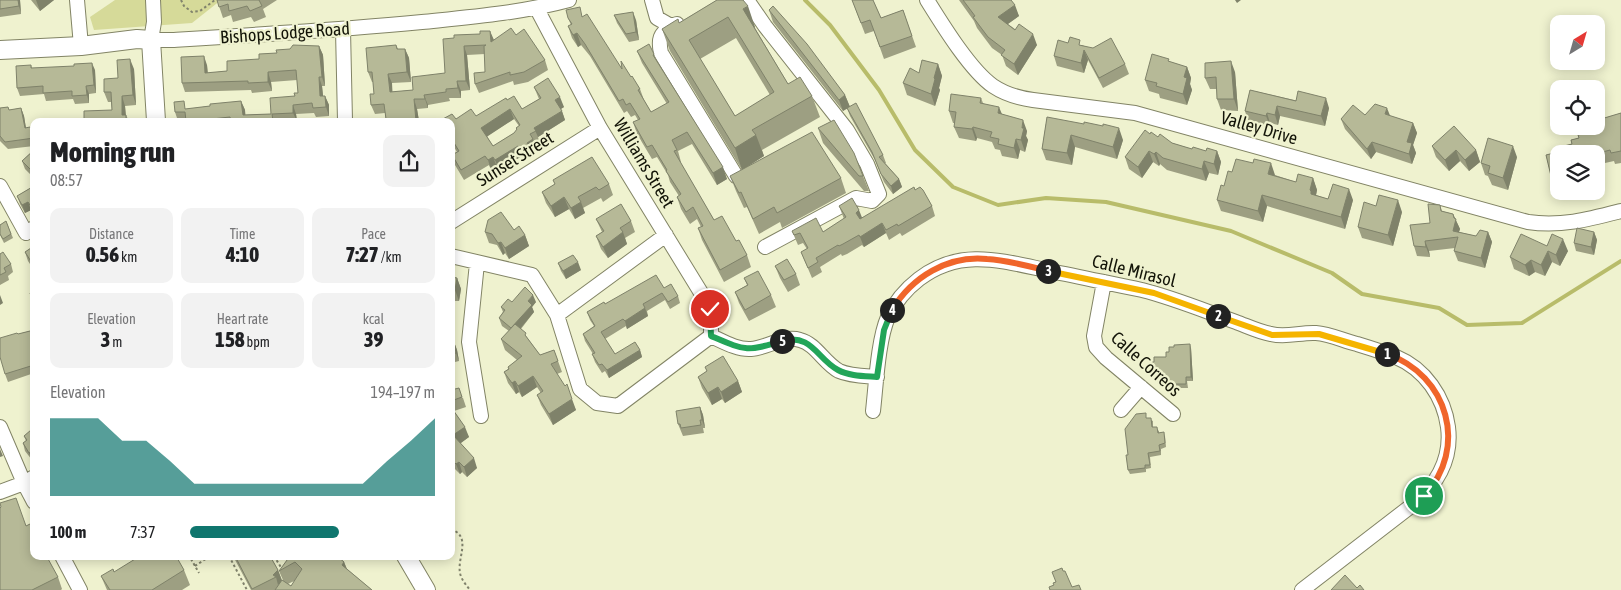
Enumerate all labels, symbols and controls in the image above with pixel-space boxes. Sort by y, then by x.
north arrow [1550,15,1605,70]
map controls [1550,15,1605,200]
street label: Bishops Lodge Road [219,17,350,48]
button: locate [1550,80,1605,135]
street label: Valley Drive [1218,107,1300,148]
street label: Williams Street [610,114,679,211]
street label: Sunset Street [472,127,557,190]
button: share [383,135,435,187]
text: Morning run [50,136,175,168]
button: layers [1550,145,1605,200]
text: 08:57 [50,171,83,189]
text: Distance [89,226,134,242]
text: Time [230,226,255,242]
text: Pace [361,226,386,242]
text: 0.56 [86,242,119,266]
text: 4:10 [226,242,259,266]
text: 7:27 [345,242,379,266]
text: km [119,249,137,265]
text: /km [379,249,402,265]
street label: Calle Mirasol [1090,250,1178,291]
pin: 3 [1036,258,1060,284]
text: 3 [1045,263,1052,279]
pin [689,288,731,330]
icon: check [696,295,724,323]
pin: 4 [880,298,904,322]
text: 4 [889,302,896,318]
pin: 2 [1206,304,1230,328]
text: 2 [1215,308,1222,324]
text: Elevation [87,311,136,327]
text: Heart rate [217,311,268,327]
text: kcal [363,311,384,327]
text: 3 [101,327,110,351]
text: 158 [215,327,245,351]
text: 39 [364,327,383,351]
street label: Calle Correos [1107,327,1186,400]
pin: 5 [770,328,794,354]
text: 5 [779,333,786,349]
text: m [110,334,122,350]
text: bpm [245,334,270,350]
pin: 1 [1374,342,1400,366]
text: 1 [1384,346,1391,362]
text: Elevation [50,383,105,401]
text: 194–197 m [371,383,435,401]
pin [1403,475,1445,517]
icon: arrive [1410,482,1438,510]
text: 100 m [50,523,86,541]
text: 7:37 [130,523,155,541]

